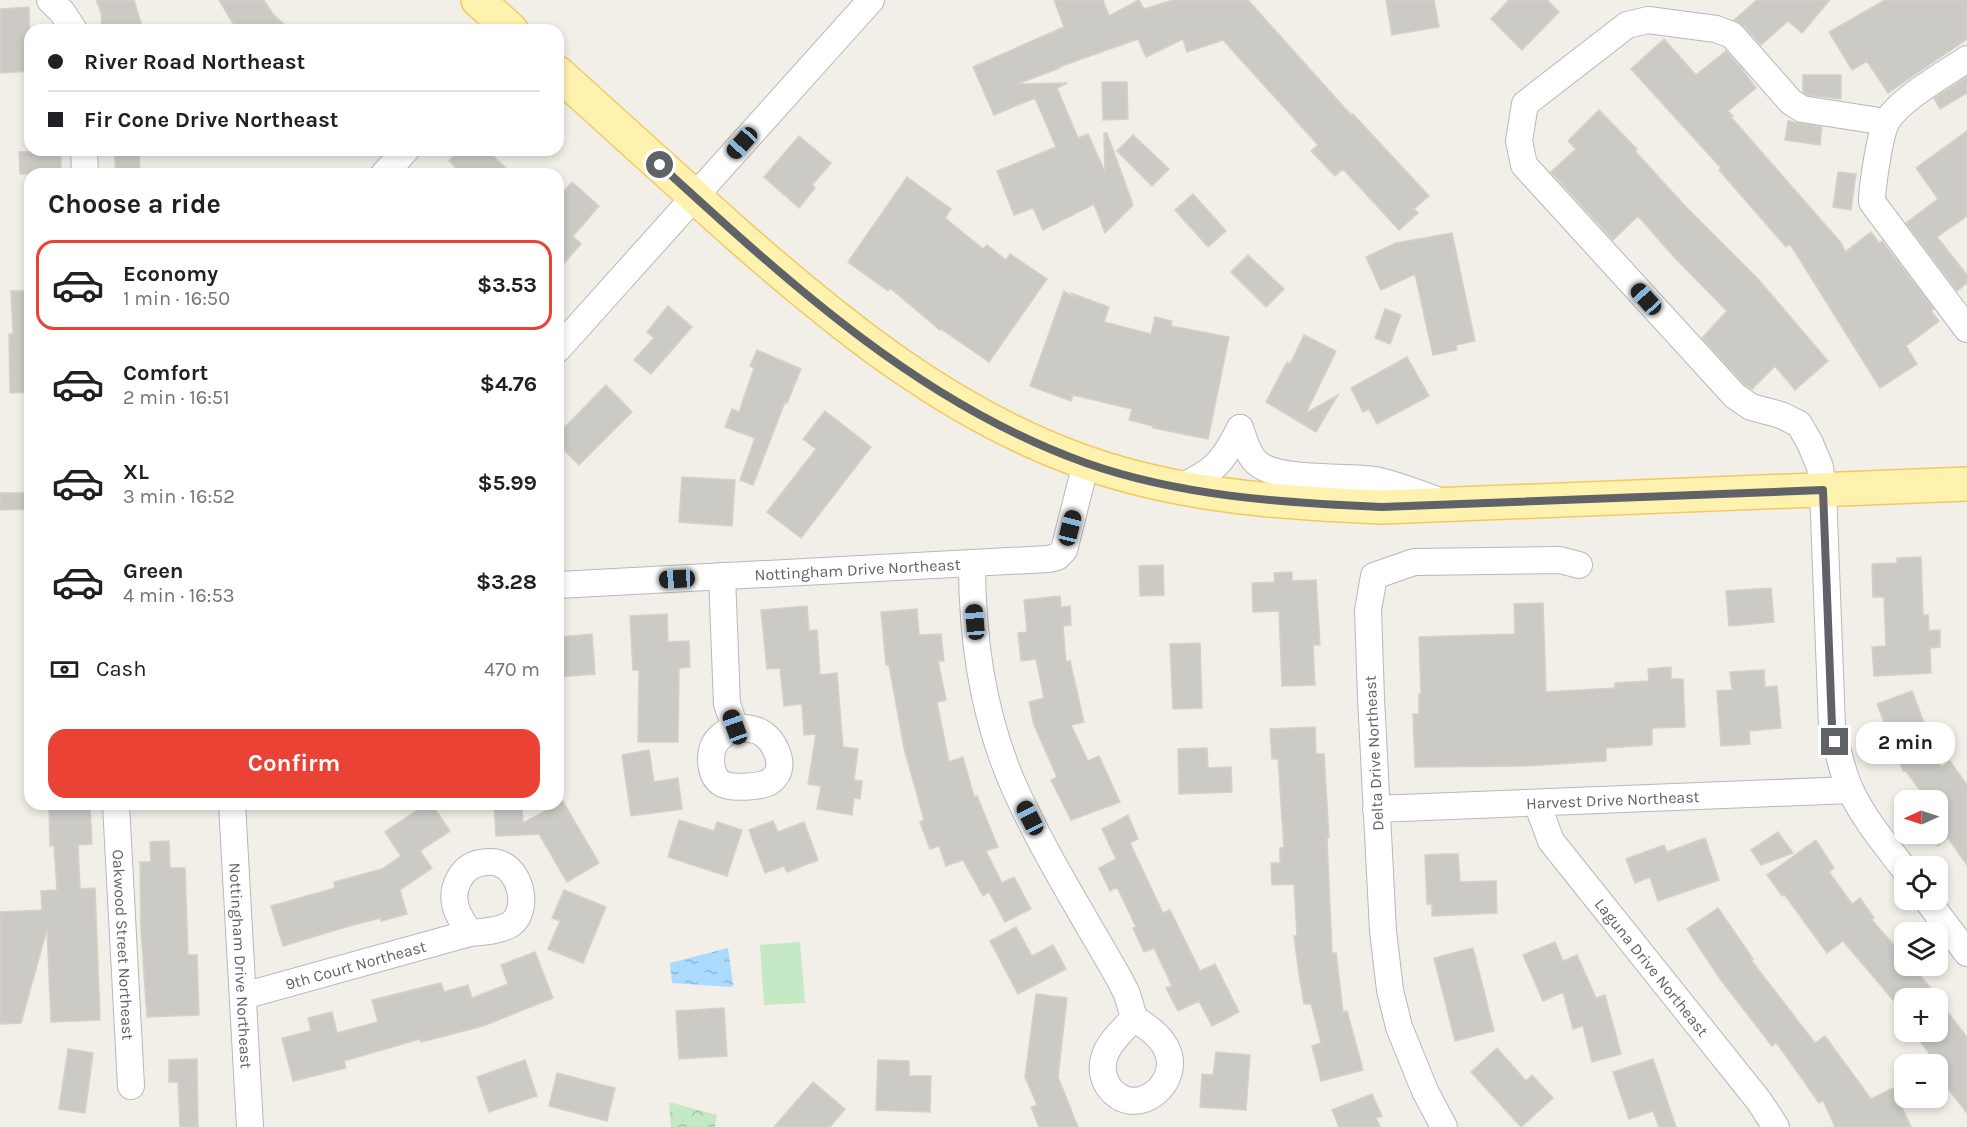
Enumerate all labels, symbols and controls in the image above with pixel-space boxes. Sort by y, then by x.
text: River Road Northeast [84,49,305,75]
text: Fir Cone Drive Northeast [84,107,338,133]
car [723,124,761,162]
route start [646,151,673,178]
text: Choose a ride [48,188,221,220]
icon: car [51,258,105,312]
text: Economy [123,261,218,287]
text: $3.53 [477,272,537,298]
car [1627,280,1665,318]
text: 1 min · 16:50 [123,287,230,310]
icon: car [51,357,105,411]
text: Comfort [123,360,208,386]
text: $4.76 [480,371,537,397]
text: 2 min · 16:51 [123,386,230,409]
icon: car [51,456,105,510]
text: XL [123,459,149,485]
text: $5.99 [477,470,537,496]
text: 3 min · 16:52 [123,485,235,508]
car [1057,508,1083,548]
street label: Nottingham Drive Northeast [754,554,961,584]
icon: car [51,555,105,609]
text: Green [123,558,184,584]
text: $3.28 [476,569,537,595]
car [659,569,695,589]
text: 4 min · 16:53 [123,584,235,607]
car [964,603,986,641]
icon: cash [48,653,81,686]
text: Cash [96,656,146,682]
text: 470 m [484,658,540,681]
street label: Delta Drive Northeast [1360,675,1388,831]
car [720,707,750,747]
callout: 2 min [1856,721,1955,763]
route end [1821,728,1848,755]
button: Confirm [48,729,540,798]
text: 2 min [1878,731,1933,754]
street label: Harvest Drive Northeast [1526,787,1700,812]
north arrow [1894,790,1948,844]
map controls [1894,790,1948,1108]
car [1014,798,1046,838]
street label: Oakwood Street Northeast [109,849,138,1041]
button: locate [1894,856,1948,910]
street label: Nottingham Drive Northeast [226,862,256,1069]
street label: Laguna Drive Northeast [1591,894,1713,1040]
button: layers [1894,922,1948,976]
street label: 9th Court Northeast [283,936,428,993]
button: + [1894,988,1948,1042]
button: − [1894,1054,1948,1108]

